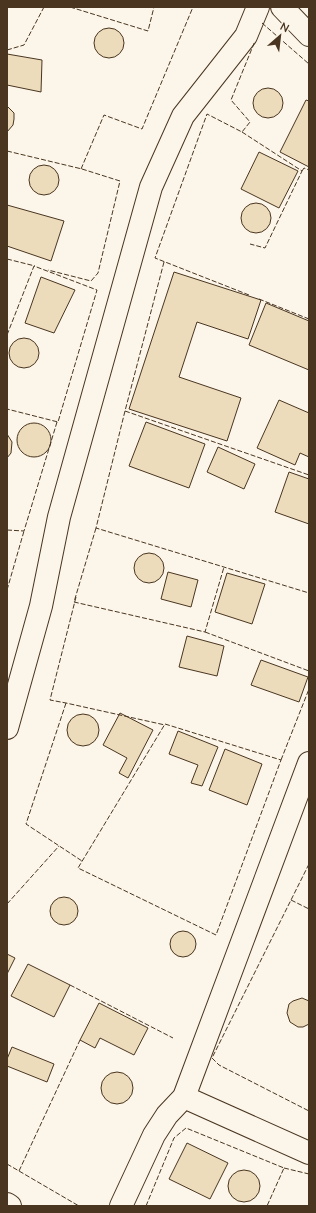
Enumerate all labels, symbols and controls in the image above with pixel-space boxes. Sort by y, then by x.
north arrow [260,16,300,56]
text: N [277,19,292,36]

